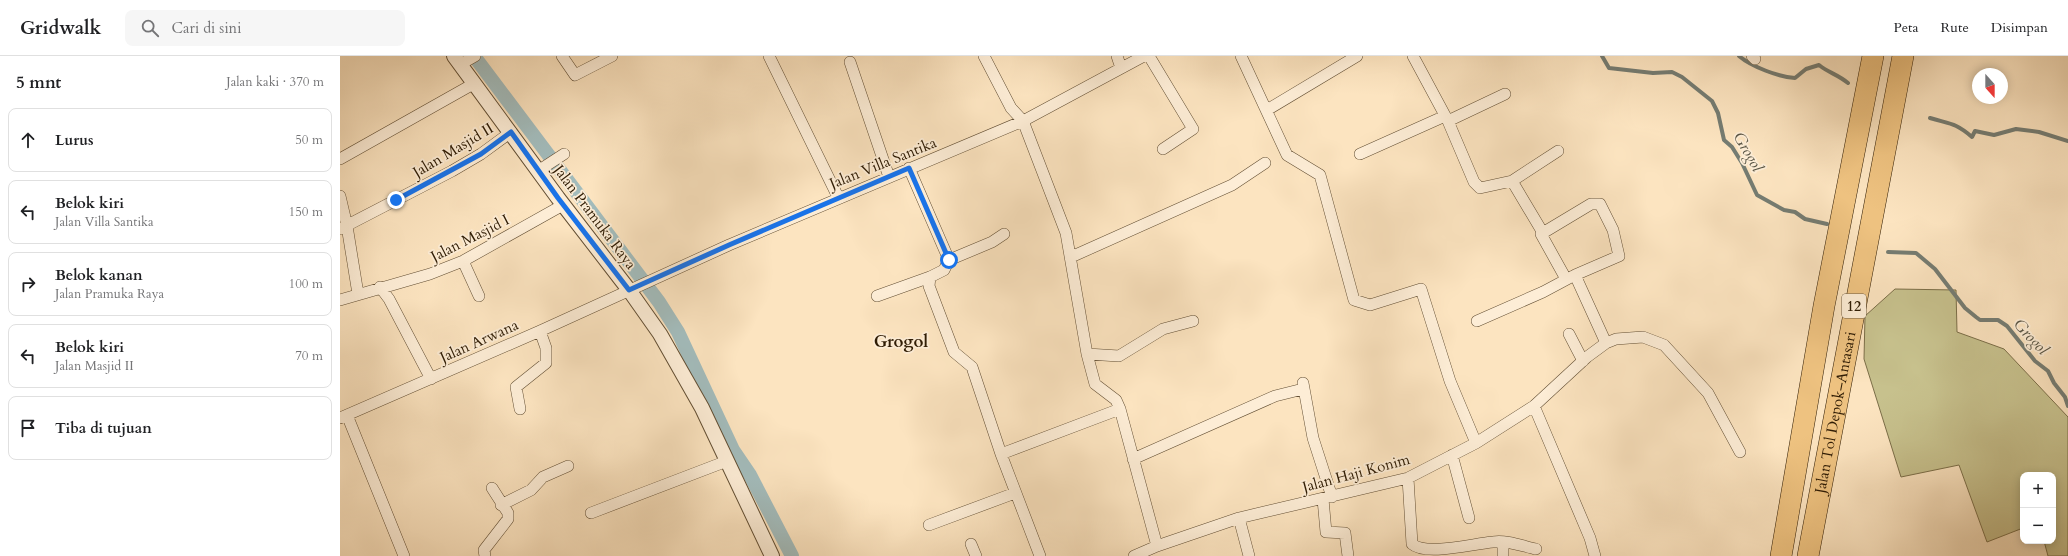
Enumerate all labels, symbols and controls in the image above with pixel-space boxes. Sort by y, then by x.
search box [125,10,405,46]
text: Gridwalk [20,15,101,41]
icon: search [139,17,161,39]
text: Cari di sini [171,18,241,38]
text: Peta [1893,18,1919,37]
text: Rute [1941,18,1969,37]
text: Disimpan [1991,18,2048,37]
north arrow [1972,68,2008,104]
text: 5 mnt [16,71,61,94]
text: Jalan kaki · 370 m [226,73,324,91]
street label: Jalan Masjid II [407,118,497,183]
water label: Grogol [1728,128,1768,176]
icon: ahead [17,129,39,151]
text: Lurus [55,130,94,150]
text: 50 m [295,131,323,149]
street label: Jalan Villa Santika [825,132,940,194]
street label: Jalan Pramuka Raya [548,159,641,274]
route end [387,191,405,209]
text: Belok kiri [55,193,124,213]
icon: left [17,201,39,223]
text: 150 m [289,203,323,221]
street label: Jalan Masjid I [426,210,513,267]
text: Jalan Villa Santika [55,213,154,231]
route start [940,251,958,269]
text: Belok kanan [55,265,143,285]
icon: right [17,273,39,295]
text: 100 m [289,275,323,293]
text: Jalan Pramuka Raya [55,285,164,303]
road number: 12 [1842,294,1866,318]
water label: Grogol [2008,314,2054,361]
street label: Jalan Arwana [435,315,522,368]
district label: Grogol [874,330,928,353]
street label: Jalan Tol Depok–Antasari [1810,330,1860,497]
text: Belok kiri [55,337,124,357]
icon: left [17,345,39,367]
text: 70 m [295,347,323,365]
text: Jalan Masjid II [55,357,134,375]
icon: arrive [17,417,39,439]
text: Tiba di tujuan [55,418,152,438]
street label: Jalan Haji Konim [1298,449,1412,497]
map controls [2020,472,2056,544]
button: + [2020,472,2056,508]
button: − [2020,508,2056,544]

